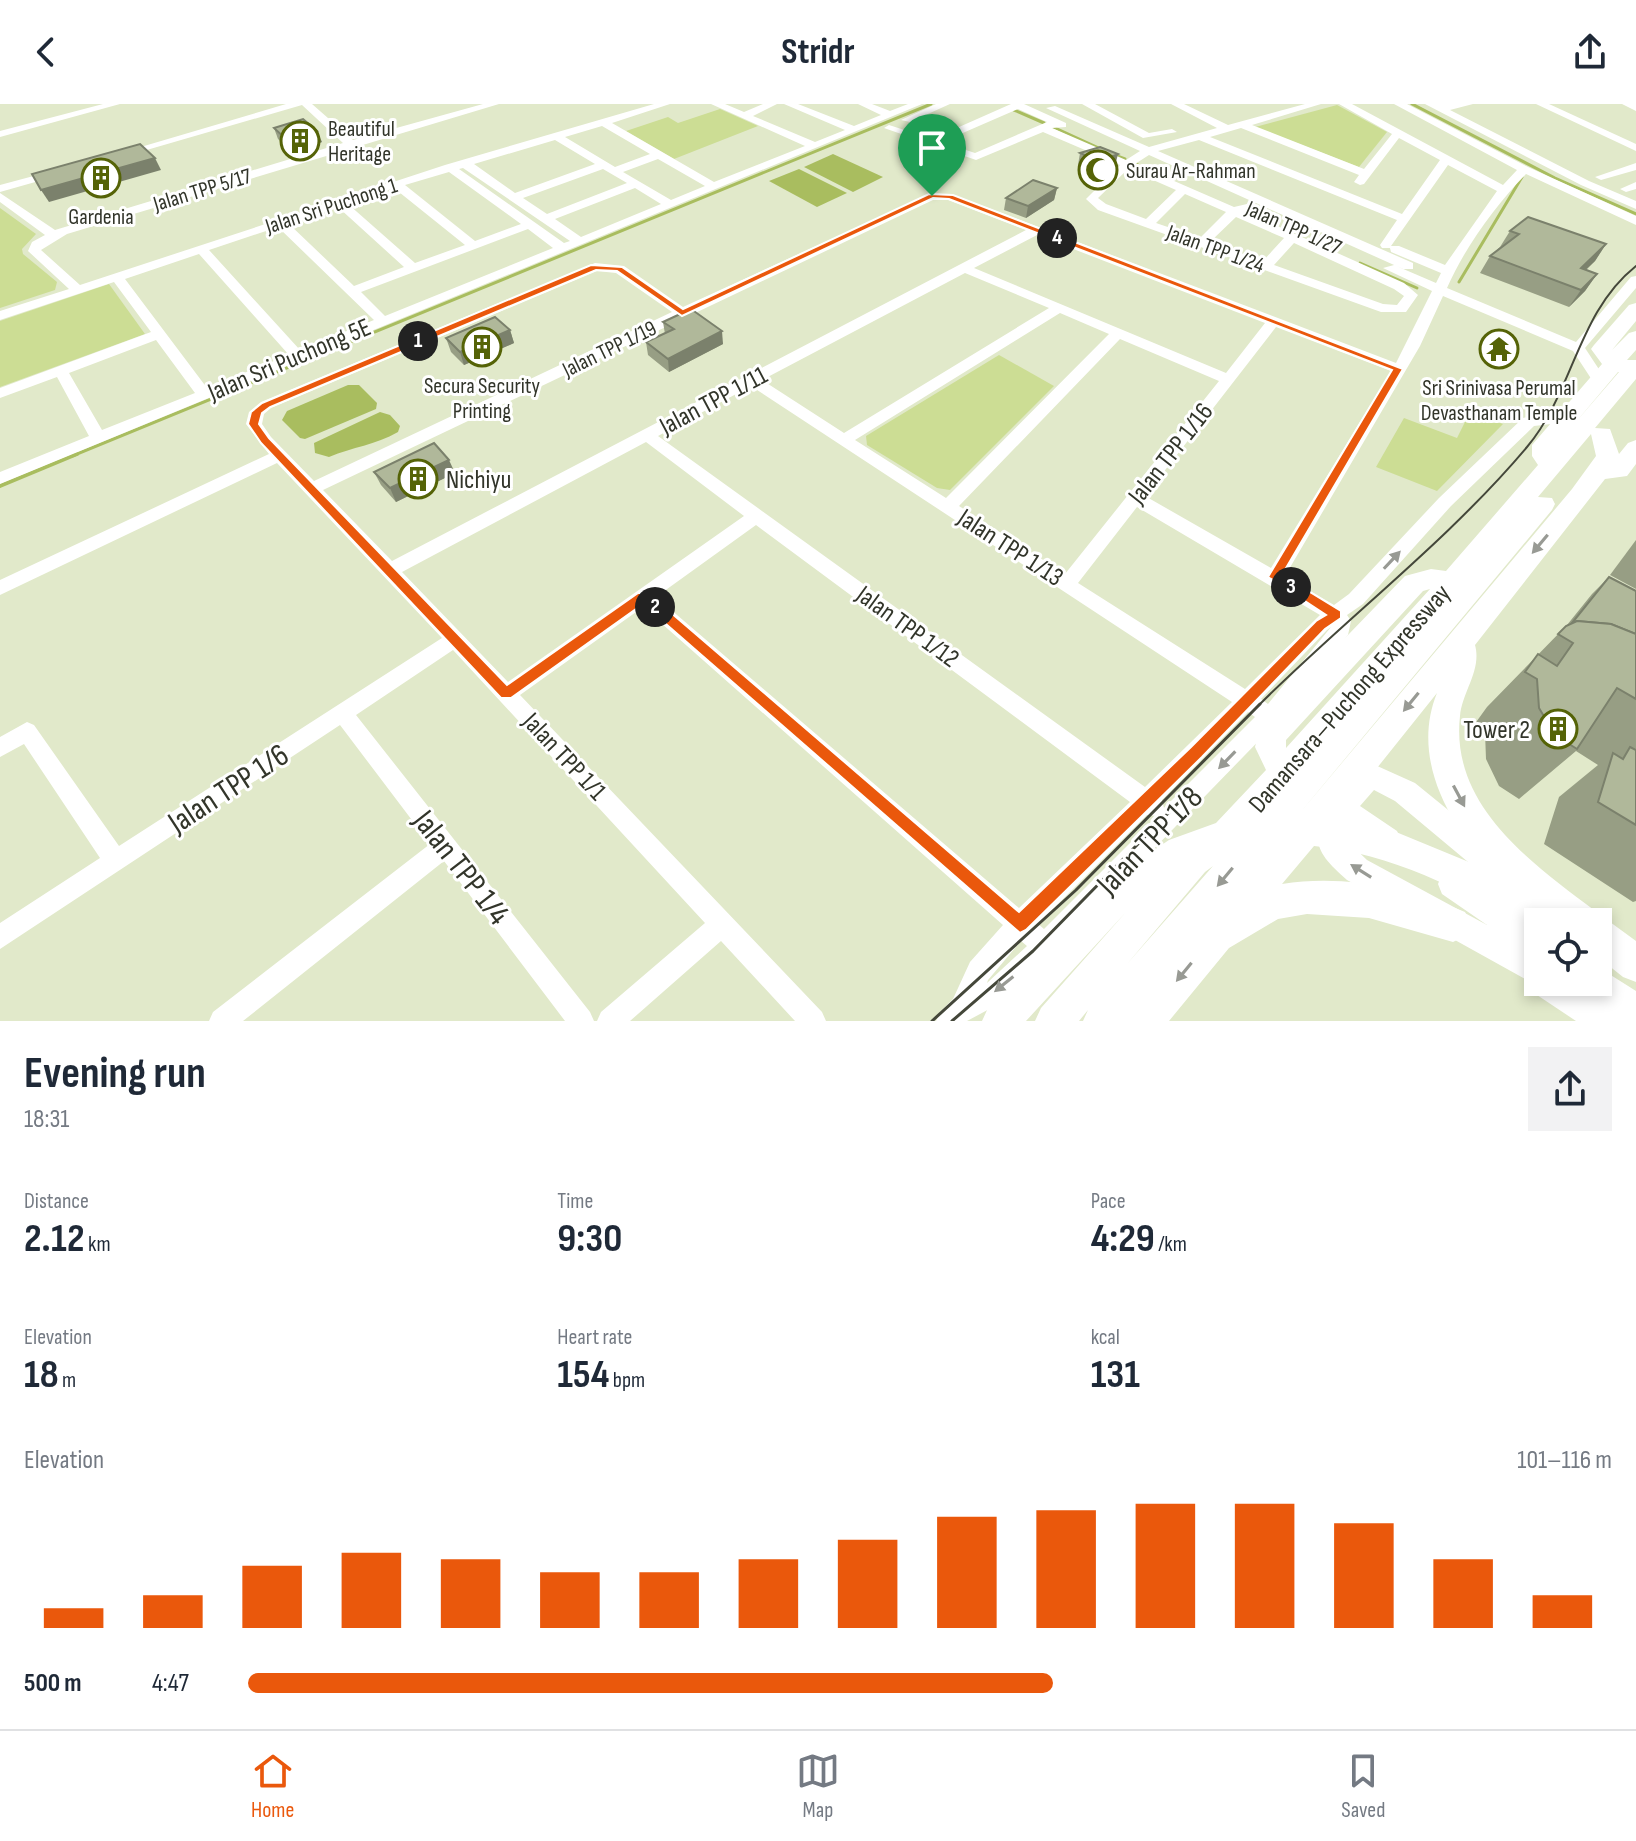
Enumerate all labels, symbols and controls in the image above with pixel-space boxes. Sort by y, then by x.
icon: back [24,30,68,74]
icon: share [1568,30,1612,74]
text: Stridr [781,31,855,74]
pin [898,114,966,196]
place label: Beautiful Heritage [328,116,395,168]
building icon: Beautiful Heritage [279,120,321,162]
icon: arrive [910,126,954,170]
mosque icon: Surau Ar-Rahman [1077,149,1119,191]
building icon: Gardenia [80,157,122,199]
place label: Surau Ar-Rahman [1126,158,1256,185]
street label: Jalan TPP 5/17 [149,163,255,218]
street label: Jalan Sri Puchong 1 [261,172,401,241]
street label: Jalan TPP 1/27 [1240,195,1346,261]
place label: Gardenia [68,204,134,231]
pin: 4 [1037,218,1077,258]
street label: Jalan TPP 1/24 [1162,219,1268,280]
text: 4 [1052,224,1062,251]
street label: Jalan Sri Puchong 5E [203,312,376,409]
street label: Jalan TPP 1/19 [557,315,661,384]
pin: 1 [398,321,438,361]
building icon: Secura Security Printing [461,326,503,368]
text: 1 [414,327,422,354]
temple icon: Sri Srinivasa Perumal Devasthanam Temple [1478,328,1520,370]
street label: Jalan TPP 1/11 [654,360,773,443]
place label: Secura Security Printing [424,373,541,425]
place label: Sri Srinivasa Perumal Devasthanam Temple [1421,375,1577,427]
street label: Jalan TPP 1/16 [1122,397,1220,511]
building icon: Nichiyu [397,458,439,500]
place label: Nichiyu [446,465,511,496]
street label: Jalan TPP 1/13 [951,502,1069,594]
one-way arrow [1532,534,1549,554]
one-way arrow [1382,550,1400,569]
pin: 3 [1271,567,1311,607]
text: 3 [1286,573,1296,600]
street label: Jalan TPP 1/12 [849,579,964,675]
street label: Damansara–Puchong Expressway [1243,579,1458,819]
pin: 2 [635,587,675,627]
text: 2 [650,593,660,620]
one-way arrow [1403,692,1419,712]
street label: Jalan TPP 1/1 [515,706,612,807]
building icon: Tower 2 [1537,708,1579,750]
place label: Tower 2 [1463,715,1530,746]
street label: Jalan TPP 1/6 [160,736,297,843]
one-way arrow [1218,750,1237,769]
street label: Jalan TPP 1/8 [1088,779,1211,904]
one-way arrow [1453,785,1466,808]
street label: Jalan TPP 1/4 [403,802,518,933]
one-way arrow [1351,864,1372,879]
one-way arrow [1217,867,1234,887]
map controls [1524,908,1612,996]
button: locate [1524,908,1612,996]
one-way arrow [1176,962,1193,982]
one-way arrow [994,976,1014,992]
text: Evening run [24,1047,206,1100]
button: share [1528,1047,1612,1131]
text: 18:31 [24,1104,69,1135]
text: Distance [24,1188,89,1215]
text: Time [557,1188,593,1215]
text: Pace [1091,1188,1126,1215]
text: 2.12 [24,1215,85,1263]
text: 9:30 [557,1215,622,1263]
text: 4:29 [1091,1215,1155,1263]
text: km [85,1231,111,1258]
text: /km [1155,1231,1187,1258]
text: Elevation [24,1324,92,1351]
text: Heart rate [557,1324,632,1351]
text: kcal [1091,1324,1120,1351]
text: 18 [24,1351,59,1399]
text: 154 [557,1351,609,1399]
text: 131 [1091,1351,1140,1399]
text: m [59,1367,76,1394]
text: bpm [609,1367,645,1394]
text: Elevation [24,1445,104,1476]
text: 101–116 m [1517,1445,1612,1476]
text: 500 m [24,1668,81,1699]
text: 4:47 [152,1668,189,1699]
tab: Home [251,1749,295,1824]
tab: Map [796,1749,840,1824]
tab: Saved [1341,1749,1385,1824]

